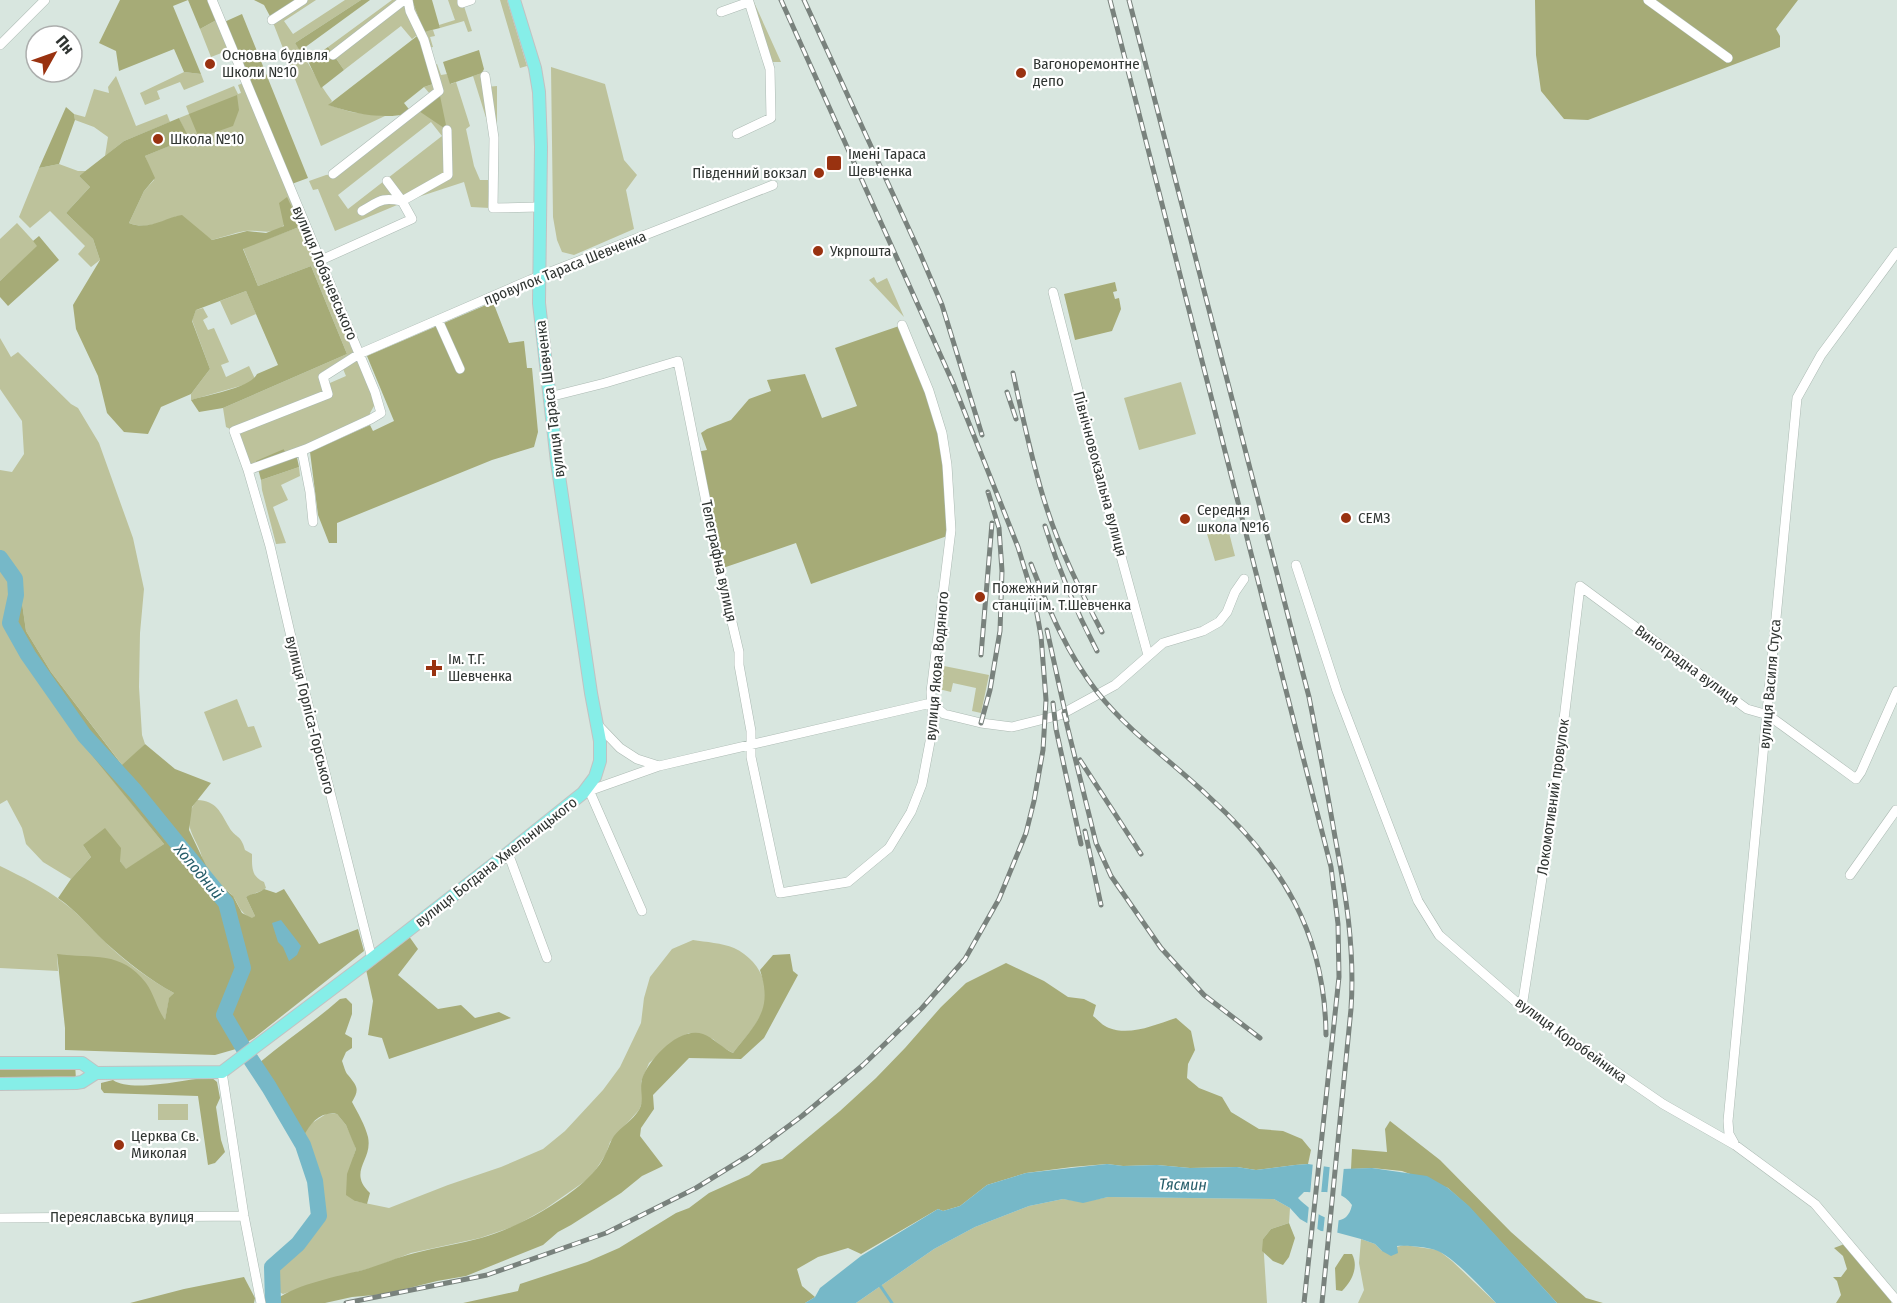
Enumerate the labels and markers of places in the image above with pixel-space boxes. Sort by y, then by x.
place label: Основна будівля Школи №10 [222,46,328,81]
place label: Вагоноремонтне депо [1033,55,1140,90]
marker: Основна будівля Школи №10 [203,57,217,71]
marker: Вагоноремонтне депо [1014,66,1028,80]
place label: Школа №10 [170,130,244,148]
marker: Школа №10 [151,132,165,146]
place label: Імені Тараса Шевченка [848,145,926,180]
marker: Імені Тараса Шевченка [825,154,843,172]
place label: Південний вокзал [692,164,807,182]
marker: Південний вокзал [812,166,826,180]
place label: Укрпошта [829,242,891,260]
marker: Укрпошта [811,244,825,258]
place label: Середня школа №16 [1197,501,1269,536]
place label: СЕМЗ [1358,509,1390,527]
marker: СЕМЗ [1339,511,1353,525]
marker: Середня школа №16 [1178,512,1192,526]
place label: Пожежний потяг станції ім. Т.Шевченка [992,579,1131,614]
marker: Пожежний потяг станції ім. Т.Шевченка [973,590,987,604]
place label: Ім. Т.Г. Шевченка [448,650,512,685]
marker: Ім. Т.Г. Шевченка [425,659,443,677]
place label: Церква Св. Миколая [131,1127,199,1162]
marker: Церква Св. Миколая [112,1138,126,1152]

